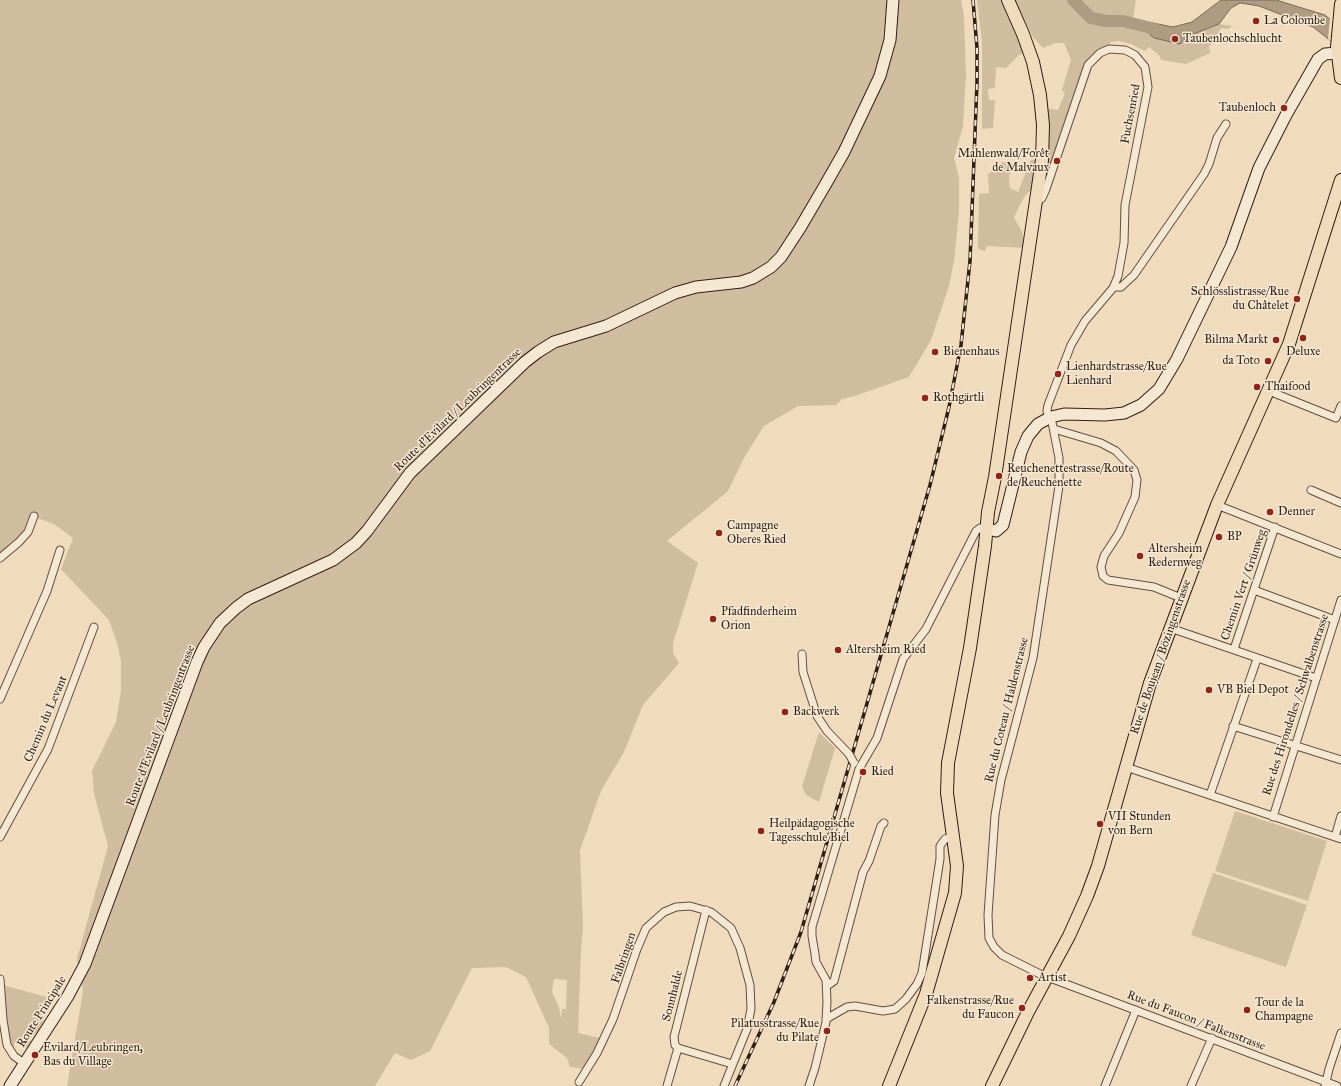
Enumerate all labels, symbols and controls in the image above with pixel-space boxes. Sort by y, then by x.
place label: La Colombe [1264,14,1325,28]
marker: La Colombe [1251,16,1261,26]
place label: Taubenlochschlucht [1183,32,1282,46]
marker: Taubenlochschlucht [1170,34,1180,44]
street label: Fuchsenried [1118,83,1144,145]
place label: Taubenloch [1219,101,1276,115]
marker: Taubenloch [1279,103,1289,113]
place label: Mahlenwald/Forêt de Malvaux [958,147,1049,175]
marker: Mahlenwald/Forêt de Malvaux [1052,156,1062,166]
place label: Schlösslistrasse/Rue du Châtelet [1191,285,1289,313]
marker: Schlösslistrasse/Rue du Châtelet [1292,294,1302,304]
place label: Bilma Markt [1204,333,1268,347]
marker: Deluxe [1298,333,1308,343]
marker: Bilma Markt [1271,335,1281,345]
street label: Route d'Evilard / Leubringentrasse [391,345,525,475]
place label: Bienenhaus [943,345,1000,359]
place label: Deluxe [1286,345,1320,359]
marker: Bienenhaus [930,347,940,357]
place label: da Toto [1223,354,1260,368]
marker: da Toto [1263,356,1273,366]
place label: Lienhardstrasse/Rue Lienhard [1066,360,1167,388]
marker: Lienhardstrasse/Rue Lienhard [1053,369,1063,379]
place label: Thaifood [1265,380,1311,394]
marker: Thaifood [1252,382,1262,392]
place label: Rothgärtli [933,391,984,405]
marker: Rothgärtli [920,393,930,403]
place label: Reuchenettestrasse/Route de Reuchenette [1007,462,1134,490]
marker: Reuchenettestrasse/Route de Reuchenette [994,471,1004,481]
place label: Denner [1278,505,1315,519]
marker: Denner [1265,507,1275,517]
place label: Campagne Oberes Ried [727,519,786,547]
marker: Campagne Oberes Ried [714,528,724,538]
street label: Chemin Vert / Grünweg [1218,528,1270,642]
place label: BP [1227,530,1242,544]
marker: BP [1214,532,1224,542]
place label: Altersheim Redernweg [1148,542,1202,570]
marker: Altersheim Redernweg [1135,551,1145,561]
street label: Rue de Boujean / Bözingenstrasse [1128,578,1194,736]
place label: Pfadfinderheim Orion [721,605,797,633]
street label: Rue des Hirondelles / Schwalbenstrasse [1260,612,1332,798]
marker: Pfadfinderheim Orion [708,614,718,624]
street label: Rue du Coteau / Haldenstrasse [982,636,1032,784]
street label: Route d'Evilard / Leubringentrasse [124,643,198,809]
place label: Altersheim Ried [846,643,926,657]
marker: Altersheim Ried [833,645,843,655]
street label: Chemin du Levant [21,674,71,764]
place label: VB Biel Depot [1217,683,1289,697]
marker: VB Biel Depot [1204,685,1214,695]
place label: Backwerk [793,705,839,719]
marker: Backwerk [780,707,790,717]
place label: Ried [871,765,894,779]
marker: Ried [858,767,868,777]
place label: VII Stunden von Bern [1108,810,1171,838]
place label: Heilpädagogische Tagesschule Biel [769,817,855,845]
marker: VII Stunden von Bern [1095,819,1105,829]
marker: Heilpädagogische Tagesschule Biel [756,826,766,836]
street label: Falbringen [609,931,639,985]
street label: Sonnhalde [660,969,686,1023]
place label: Artist [1038,971,1067,985]
marker: Artist [1025,973,1035,983]
street label: Route Principale [14,974,70,1050]
street label: Rue du Faucon / Falkenstrasse [1125,988,1267,1054]
place label: Falkenstrasse/Rue du Faucon [926,994,1014,1022]
place label: Tour de la Champagne [1255,996,1313,1024]
marker: Falkenstrasse/Rue du Faucon [1017,1003,1027,1013]
marker: Tour de la Champagne [1242,1005,1252,1015]
place label: Pilatusstrasse/Rue du Pilate [731,1017,819,1045]
marker: Pilatusstrasse/Rue du Pilate [822,1026,832,1036]
place label: Evilard/Leubringen, Bas du Village [43,1041,143,1069]
marker: Evilard/Leubringen, Bas du Village [30,1050,40,1060]

